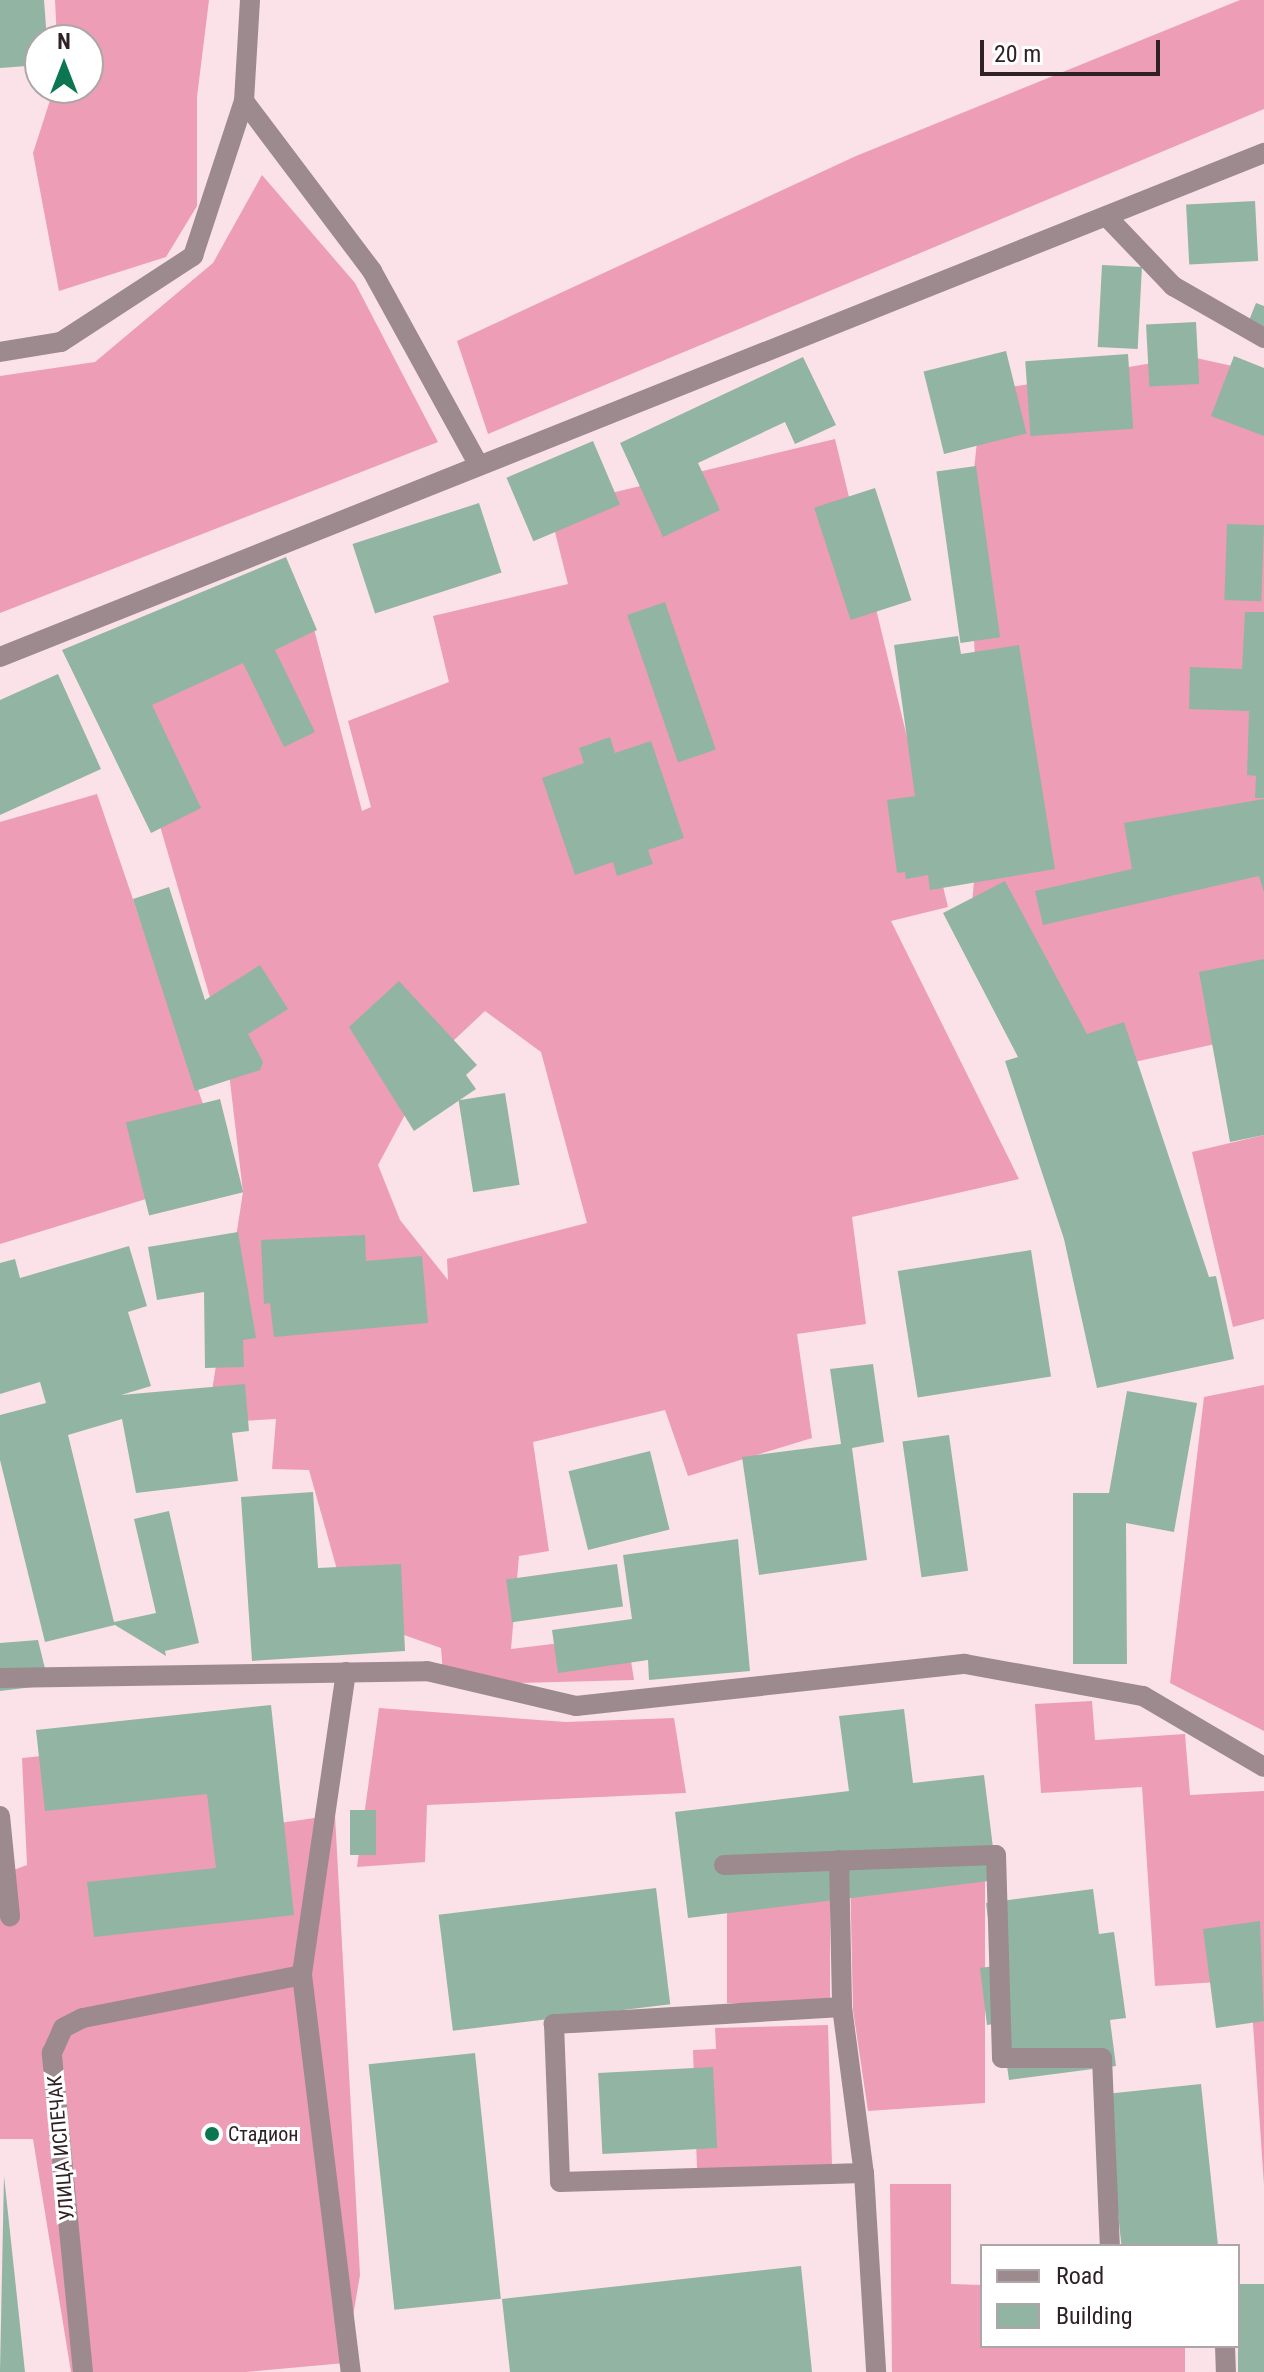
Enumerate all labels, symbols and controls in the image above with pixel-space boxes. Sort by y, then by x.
north arrow [24,24,104,104]
scale bar [984,24,1164,74]
text: N [57,29,71,54]
text: 20 m [994,40,1041,68]
street label: УЛИЦА ИСПЕЧАК [43,2075,79,2221]
place label: Стадион [228,2122,298,2146]
marker: Стадион [203,2125,221,2143]
legend [980,2244,1240,2348]
text: Road [1056,2262,1104,2290]
text: Building [1056,2302,1133,2330]

